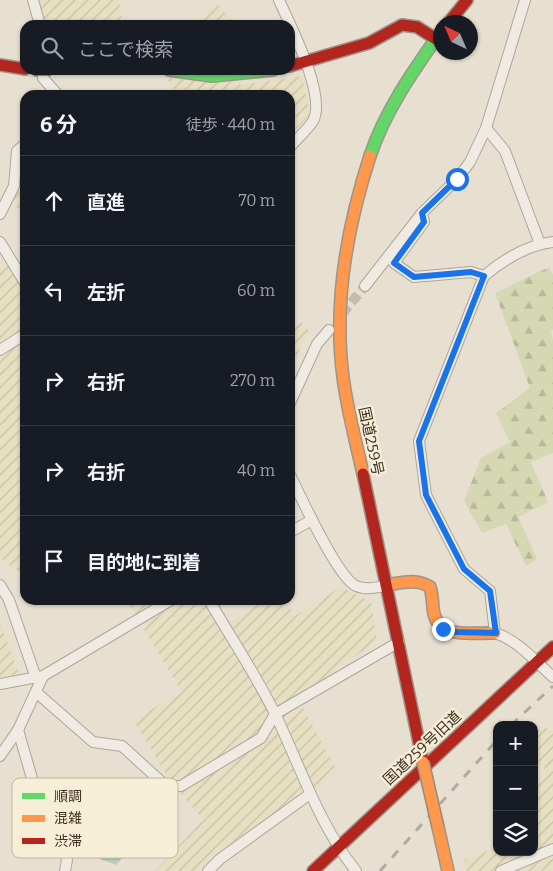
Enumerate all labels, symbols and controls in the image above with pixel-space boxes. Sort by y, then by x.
north arrow [433,15,478,60]
search box [20,20,295,75]
icon: search [38,34,66,62]
text: ここで検索 [78,38,173,61]
text: 6 分 [40,112,77,138]
text: 徒歩 · 440 m [186,115,275,134]
route start [446,168,469,191]
icon: ahead [40,187,68,215]
text: 直進 [87,191,125,214]
text: 70 m [239,191,275,210]
icon: left [40,277,68,305]
text: 左折 [87,281,125,304]
text: 60 m [237,281,275,300]
icon: right [40,367,68,395]
text: 右折 [87,371,125,394]
text: 270 m [230,371,275,390]
street label: 国道259号 [355,405,387,477]
icon: right [40,457,68,485]
text: 右折 [87,461,125,484]
text: 40 m [237,461,275,480]
icon: arrive [40,547,68,575]
text: 目的地に到着 [87,551,201,574]
route end [432,618,455,641]
street label: 国道259号旧道 [379,707,465,789]
map controls [493,721,538,856]
button: + [493,721,538,766]
button: − [493,766,538,811]
legend [12,778,178,858]
text: 順調 [54,788,82,805]
text: 混雑 [54,810,82,827]
button: layers [493,811,538,856]
text: 渋滞 [54,833,82,850]

